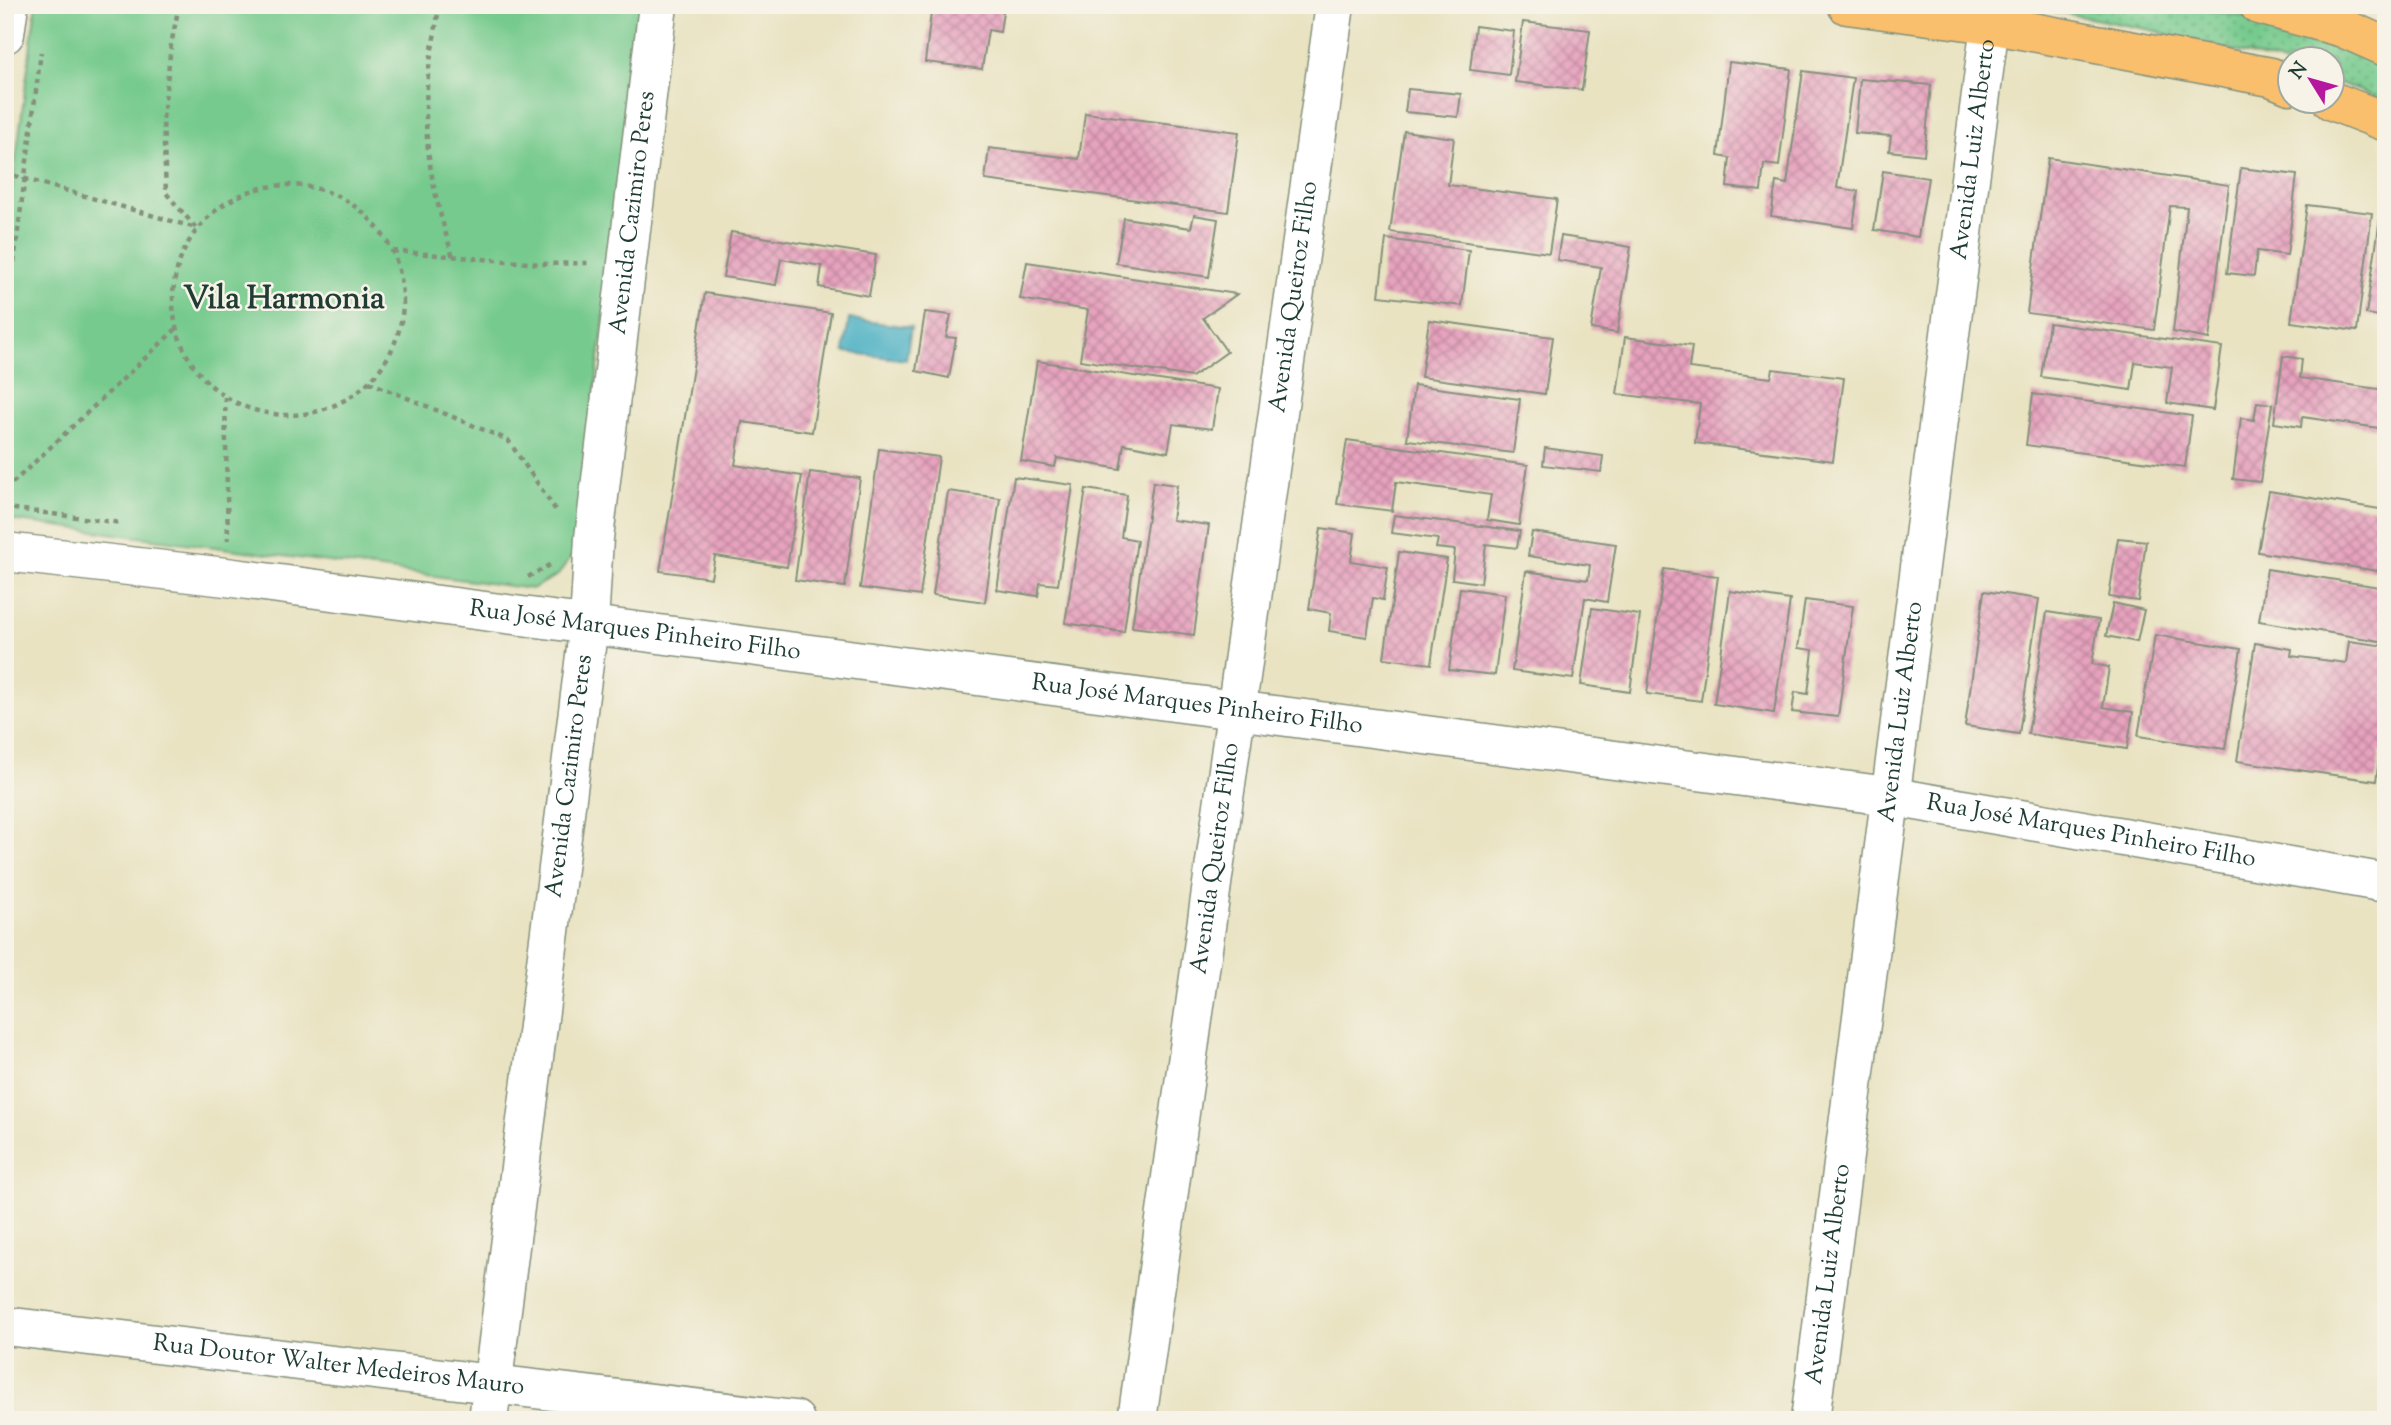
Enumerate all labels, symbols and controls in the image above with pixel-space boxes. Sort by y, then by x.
street label: Avenida Luiz Alberto [1943,37,2005,262]
north arrow [2276,46,2346,116]
text: N [2284,57,2315,85]
street label: Avenida Cazimiro Peres [602,89,665,337]
street label: Avenida Queiroz Filho [1261,179,1327,415]
district label: Vila Harmonia [183,277,385,323]
street label: Rua José Marques Pinheiro Filho [467,592,803,670]
street label: Avenida Luiz Alberto [1870,599,1932,824]
street label: Avenida Cazimiro Peres [537,652,602,900]
street label: Rua José Marques Pinheiro Filho [1030,666,1365,744]
street label: Avenida Queiroz Filho [1183,740,1249,976]
street label: Rua José Marques Pinheiro Filho [1924,786,2258,877]
street label: Avenida Luiz Alberto [1798,1162,1860,1387]
street label: Rua Doutor Walter Medeiros Mauro [151,1327,526,1405]

